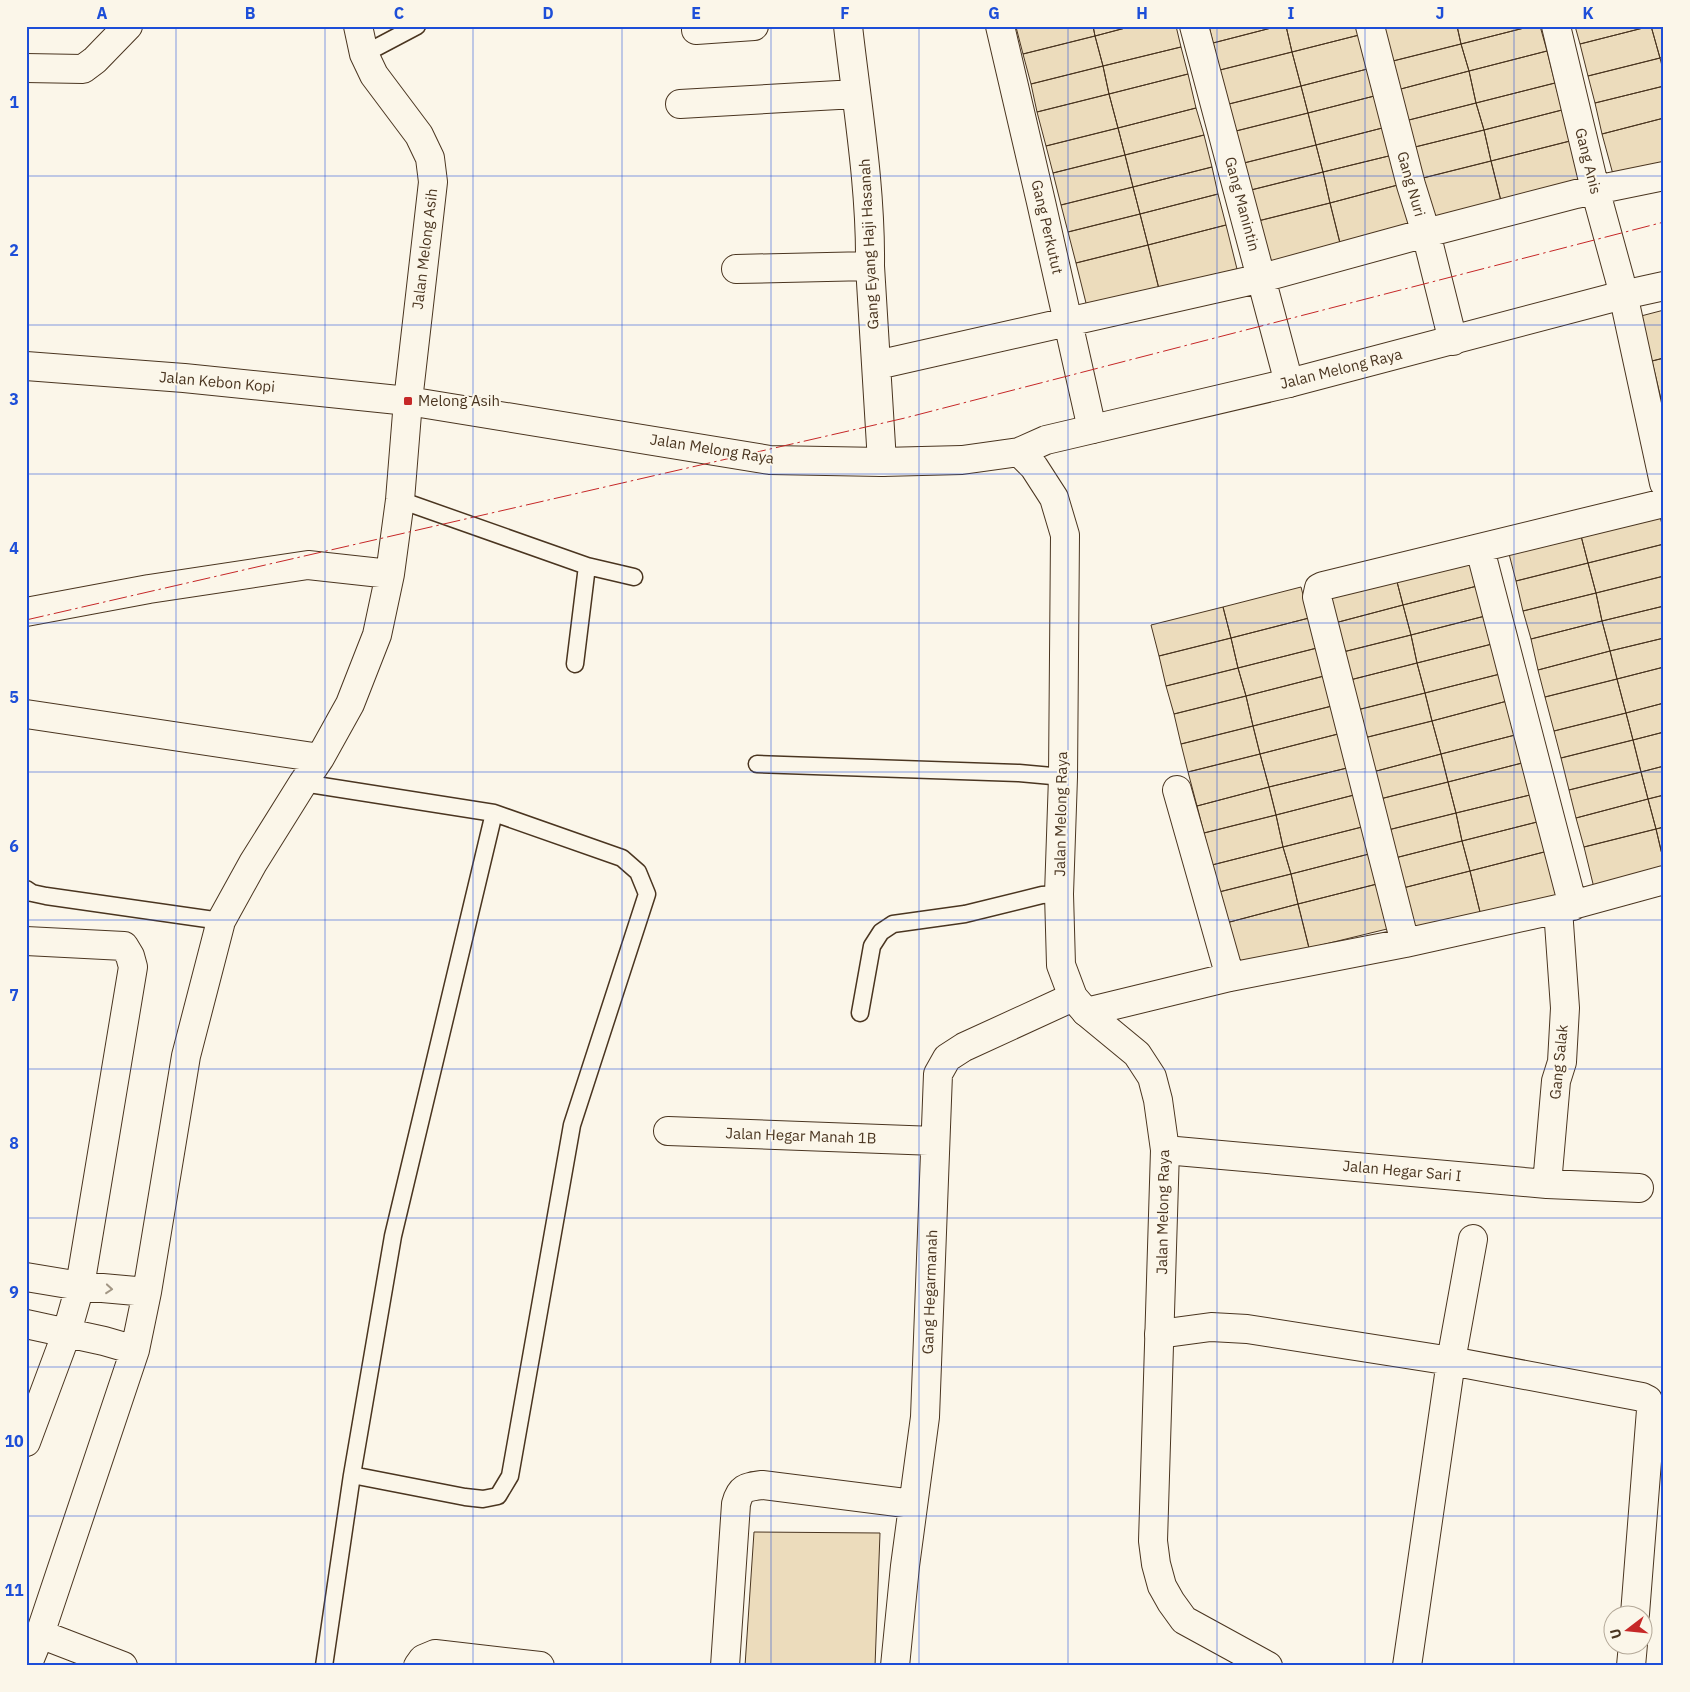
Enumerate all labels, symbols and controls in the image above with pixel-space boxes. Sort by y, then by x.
text: A [97,3,108,23]
text: B [245,3,256,23]
text: C [394,3,404,23]
text: D [542,3,554,23]
text: E [691,3,701,23]
text: F [840,3,850,23]
text: G [988,3,1000,23]
text: H [1136,3,1148,23]
text: I [1288,3,1295,23]
text: J [1436,3,1444,23]
text: K [1582,3,1594,23]
text: 1 [9,92,19,112]
street label: Gang Anis [1571,126,1606,196]
street label: Gang Nuri [1393,149,1430,219]
street label: Gang Manintin [1221,155,1264,253]
street label: Gang Eyang Haji Hasanah [855,158,882,330]
street label: Gang Perkutut [1027,178,1068,276]
street label: Jalan Melong Asih [408,187,441,311]
text: 2 [9,240,19,260]
street label: Jalan Melong Raya [1278,344,1404,393]
street label: Jalan Kebon Kopi [158,367,276,396]
text: 3 [9,389,19,409]
place label: Melong Asih [418,391,500,410]
marker: Melong Asih [402,395,414,407]
street label: Jalan Melong Raya [649,429,775,468]
text: 4 [9,538,19,558]
text: 5 [9,687,19,707]
street label: Jalan Melong Raya [1050,751,1071,877]
text: 6 [9,836,19,856]
text: 7 [9,985,19,1005]
street label: Gang Salak [1545,1024,1572,1100]
street label: Jalan Hegar Manah 1B [725,1123,877,1148]
text: 8 [9,1133,19,1153]
street label: Jalan Melong Raya [1152,1149,1173,1275]
street label: Jalan Hegar Sari I [1342,1156,1462,1185]
street label: Gang Hegarmanah [918,1229,941,1355]
text: 9 [9,1282,19,1302]
one-way arrow [105,1283,113,1294]
text: 10 [4,1431,24,1451]
text: 11 [4,1580,24,1600]
north arrow [1602,1604,1652,1654]
text: U [1606,1626,1625,1641]

